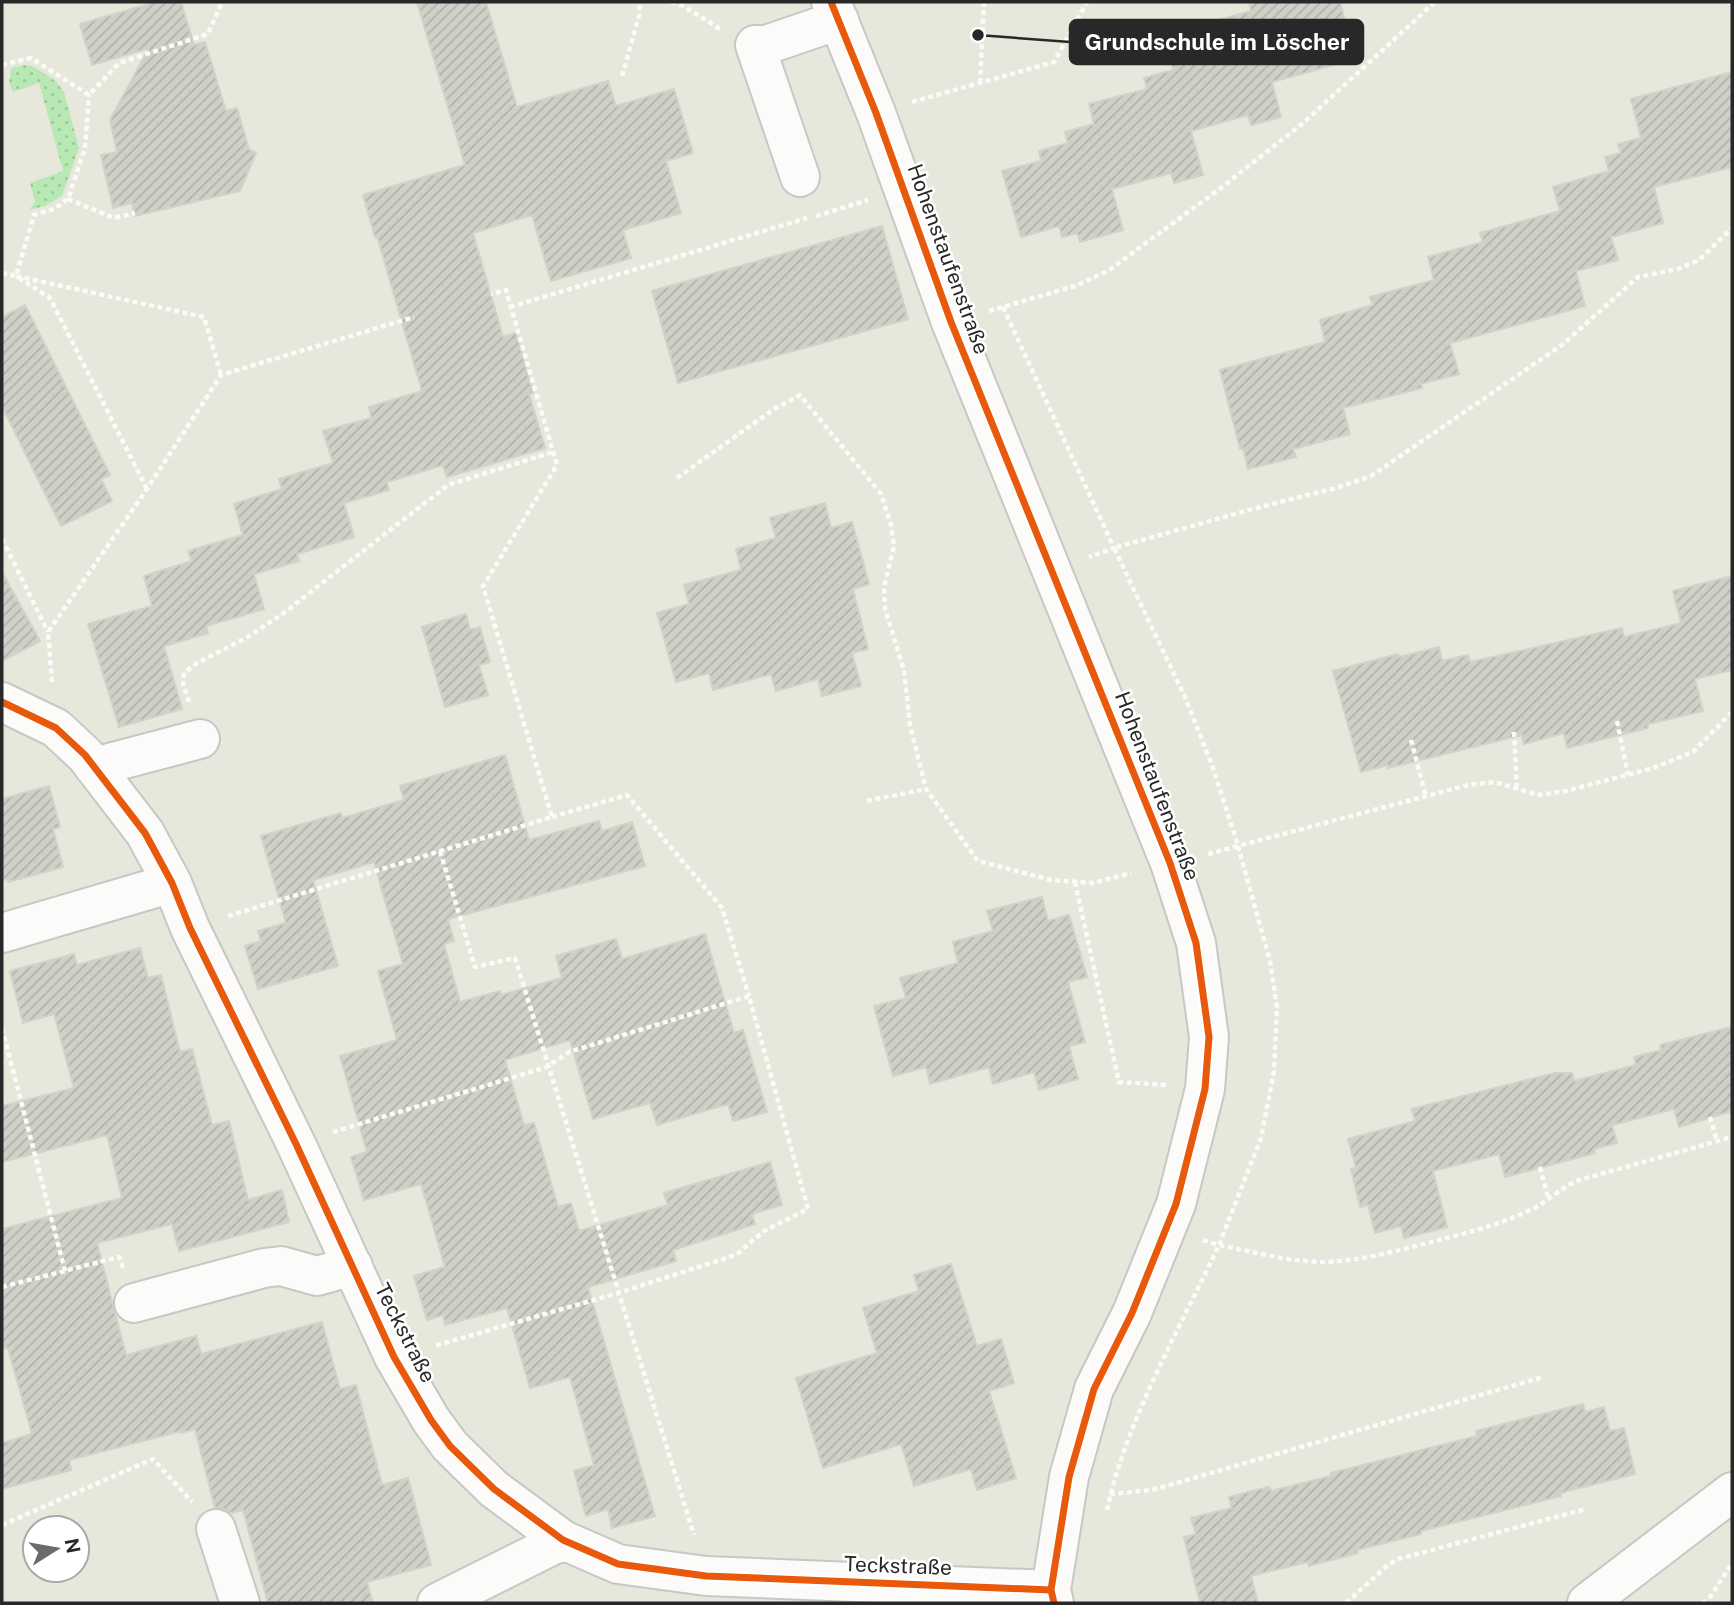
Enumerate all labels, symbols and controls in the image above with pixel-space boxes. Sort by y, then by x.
callout: Grundschule im Löscher [1070,20,1363,64]
text: Grundschule im Löscher [1085,28,1349,55]
street label: Hohenstaufenstraße [902,160,995,357]
street label: Hohenstaufenstraße [1110,688,1205,884]
street label: Teckstraße [370,1279,441,1387]
north arrow [21,1514,91,1584]
text: N [60,1536,85,1555]
street label: Teckstraße [844,1551,952,1580]

